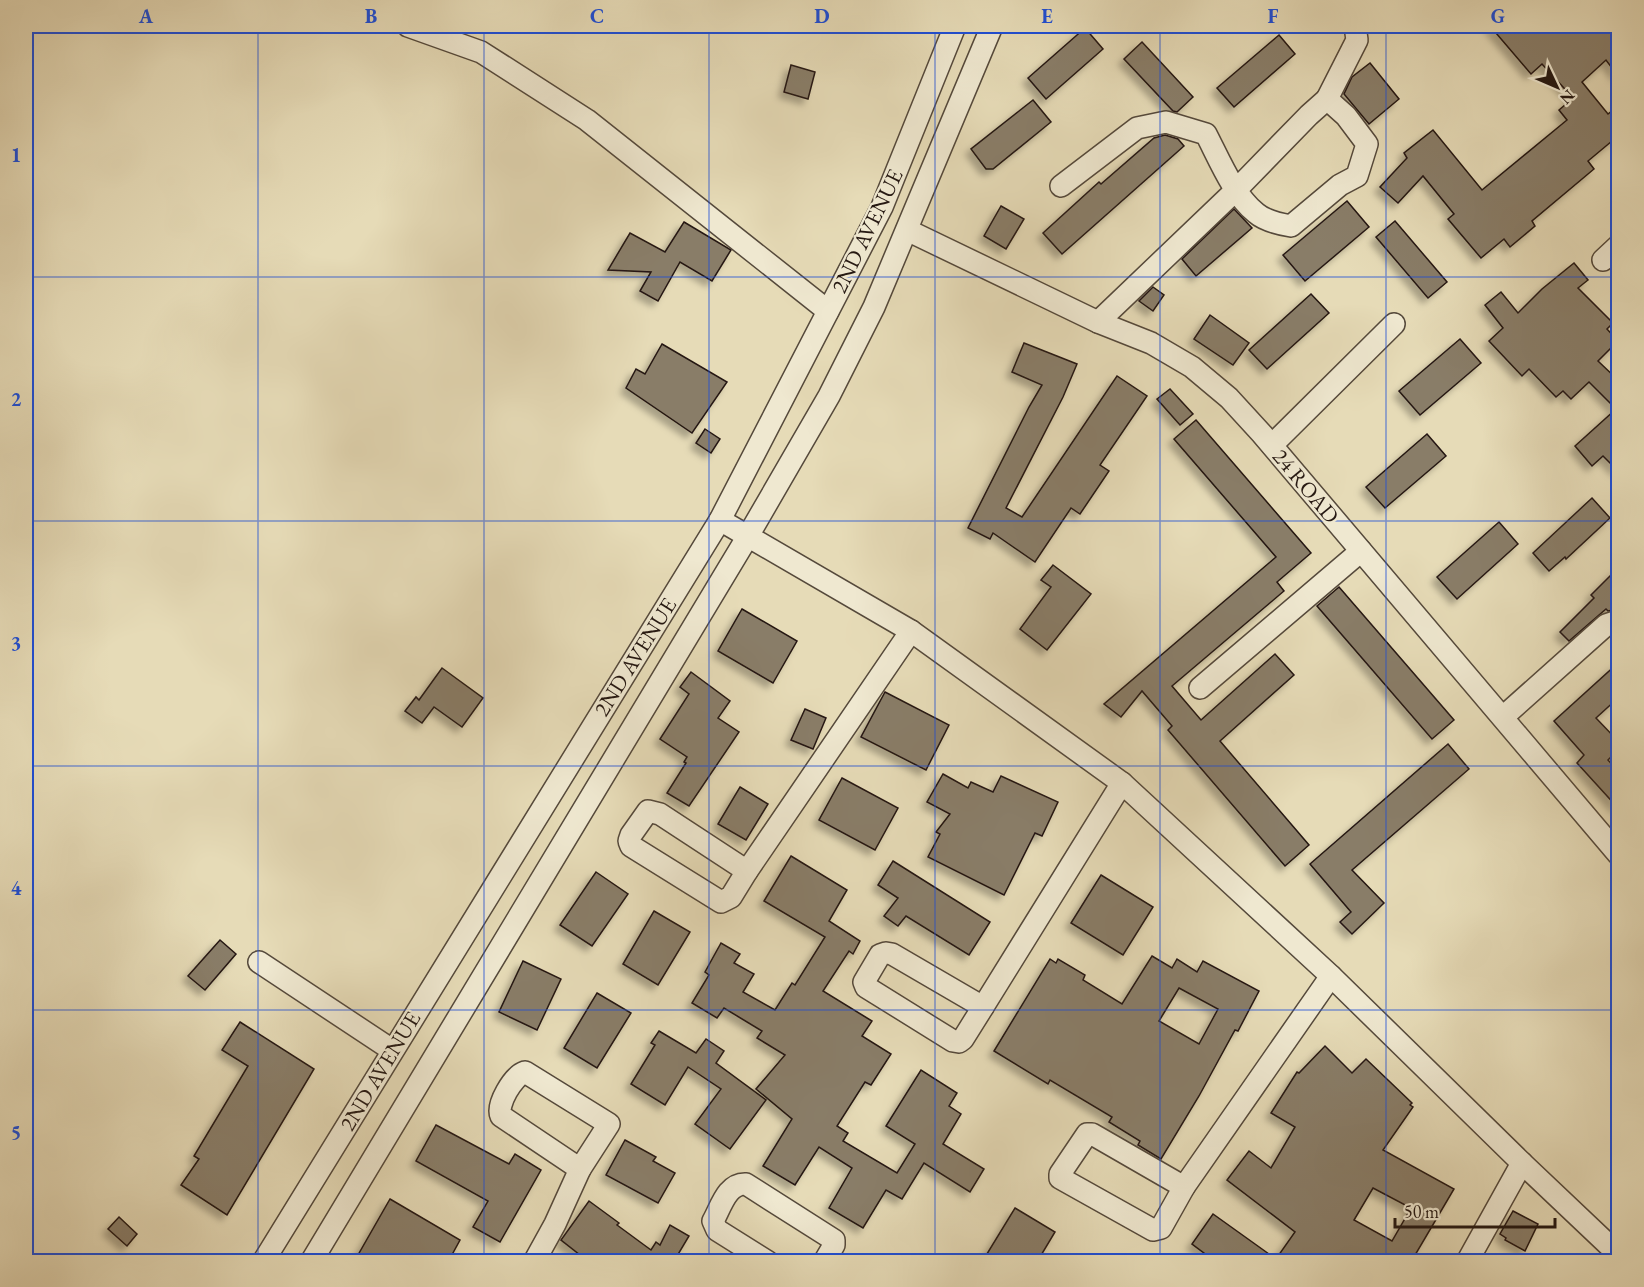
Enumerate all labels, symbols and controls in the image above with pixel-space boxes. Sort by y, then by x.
text: A [138,3,154,29]
text: B [365,3,377,29]
text: C [590,3,604,29]
text: D [814,3,830,29]
text: E [1041,3,1053,29]
text: F [1268,3,1279,29]
text: G [1491,3,1505,29]
north arrow [1527,57,1587,117]
text: N [1555,85,1579,109]
text: 1 [11,142,21,168]
street label: 2ND AVENUE [825,164,909,298]
text: 2 [11,386,22,412]
street label: 24 ROAD [1266,443,1346,529]
street label: 2ND AVENUE [587,592,683,722]
text: 3 [11,630,21,656]
text: 4 [11,875,22,901]
street label: 2ND AVENUE [333,1006,427,1136]
text: 5 [11,1119,21,1145]
scale bar [1395,1191,1556,1229]
text: 50 m [1404,1200,1439,1223]

